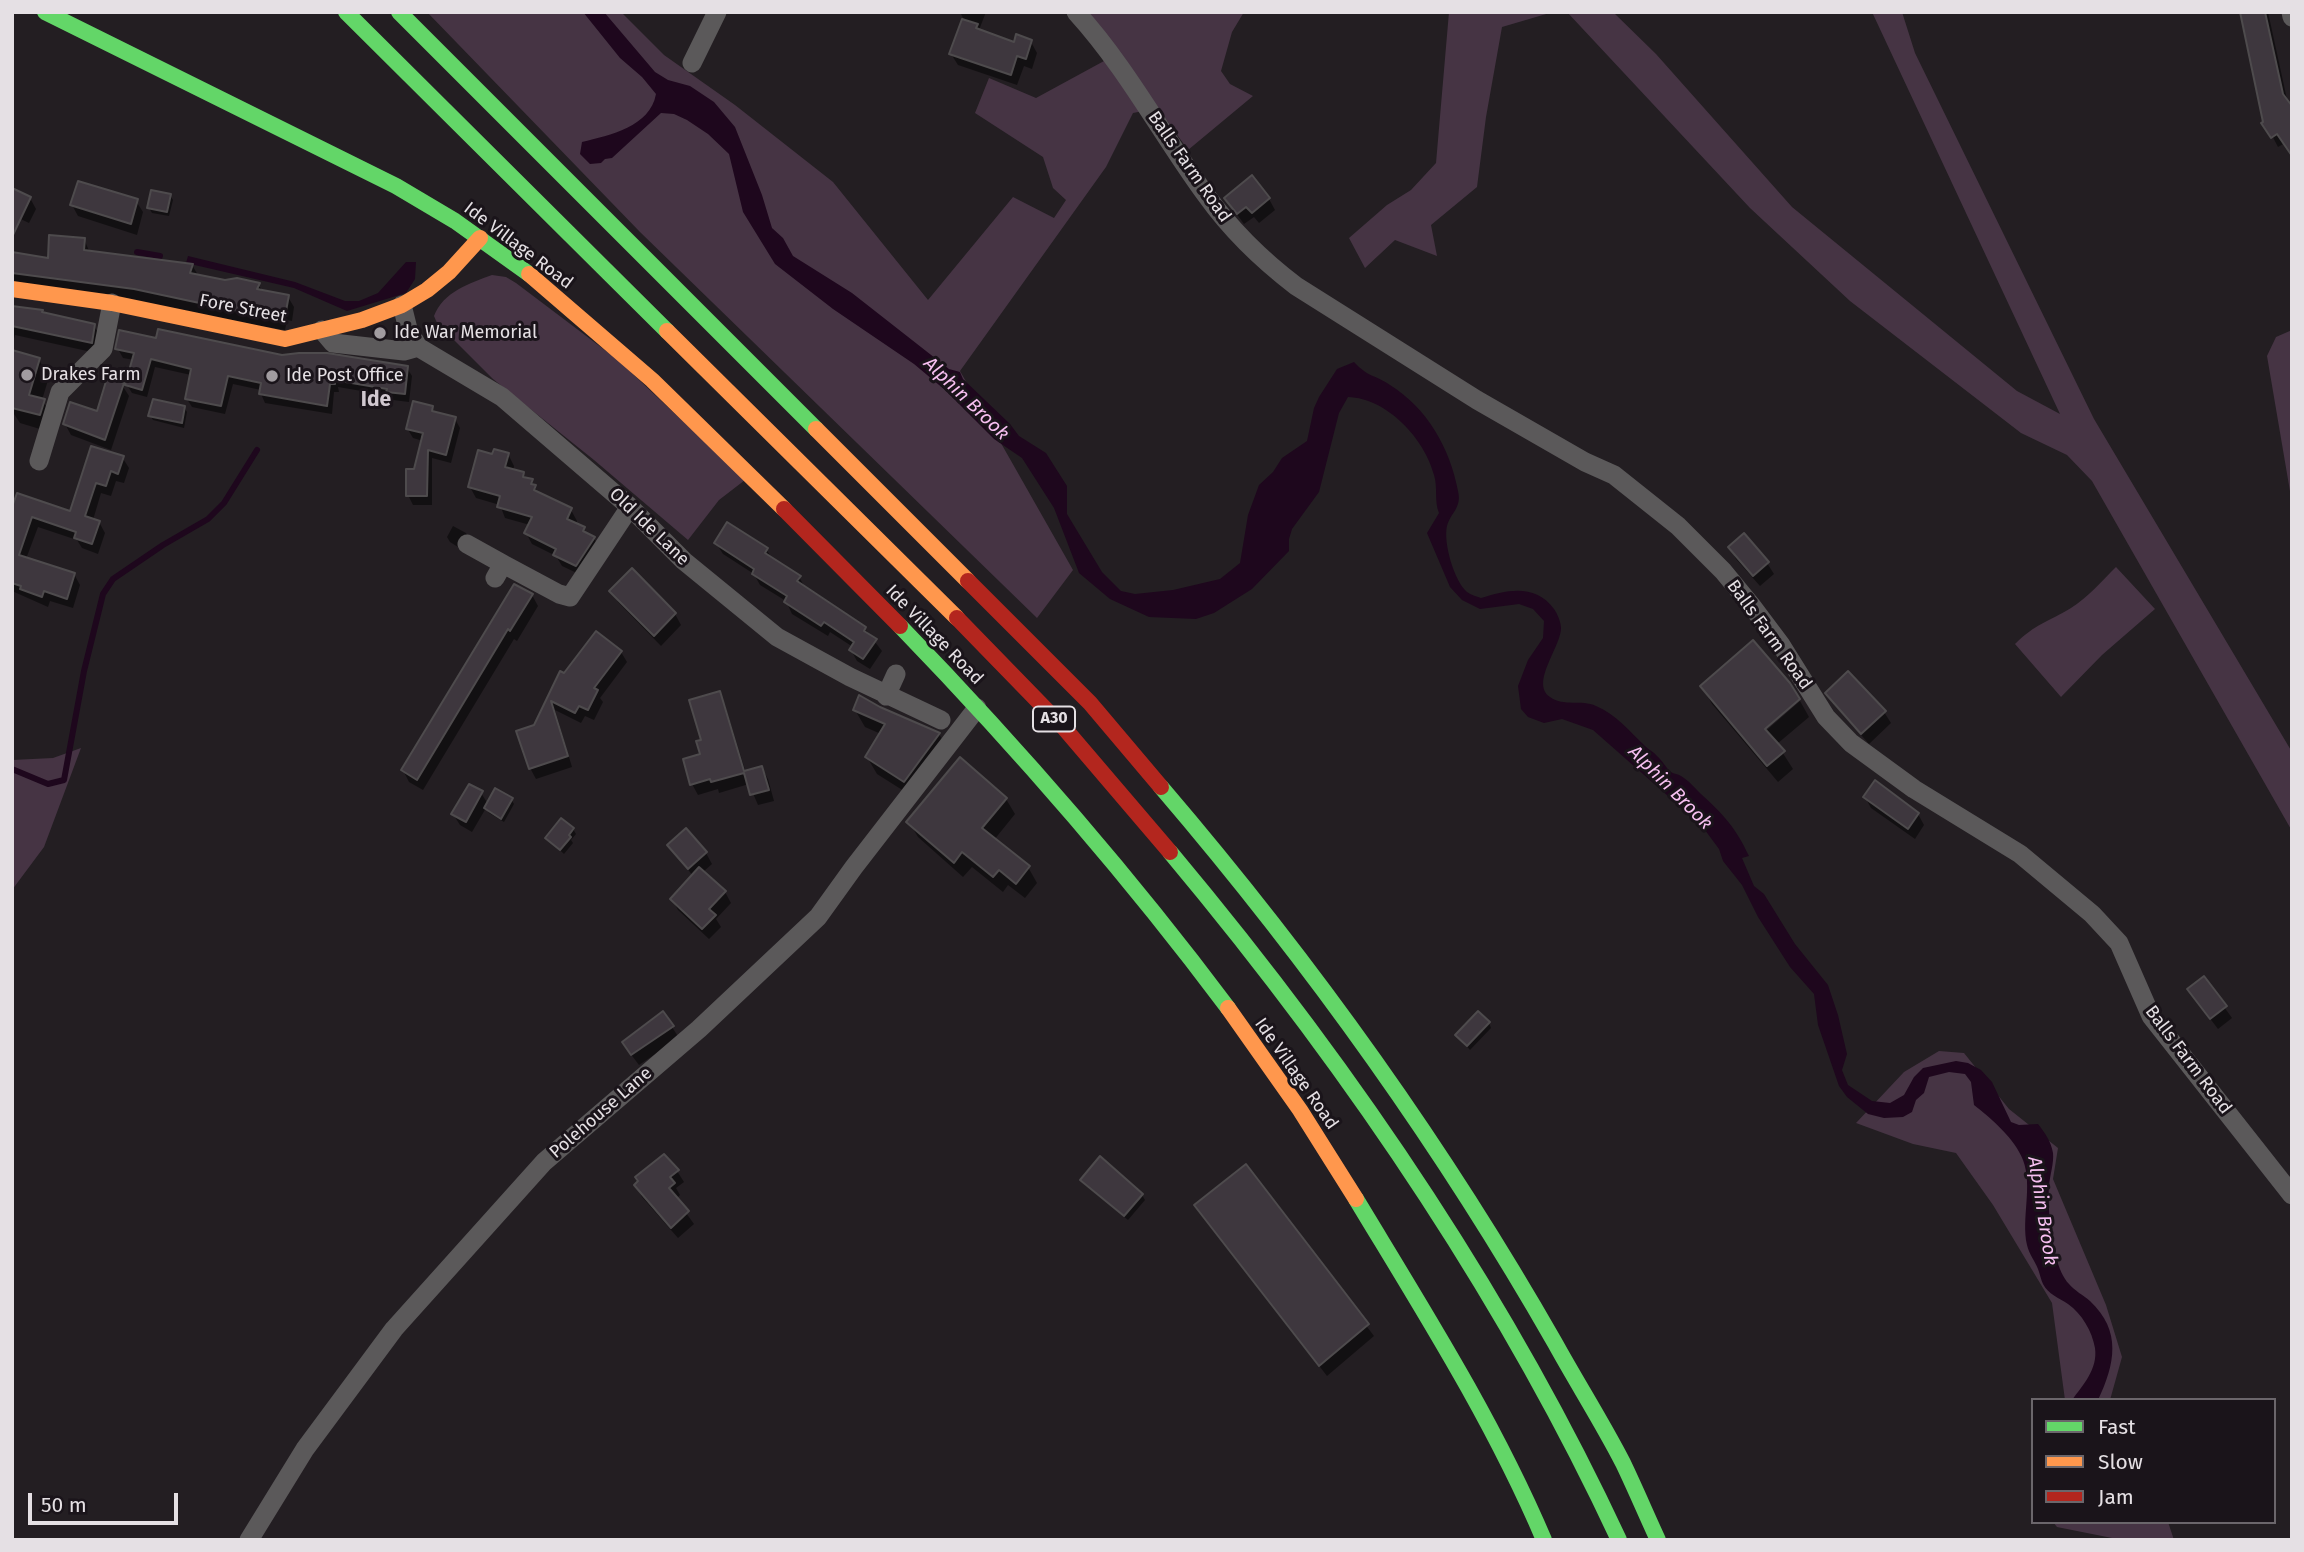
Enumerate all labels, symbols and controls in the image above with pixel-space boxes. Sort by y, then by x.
street label: Balls Farm Road [1143,107,1235,227]
street label: Ide Village Road [459,198,577,294]
street label: Fore Street [197,290,289,328]
place label: Ide War Memorial [394,322,537,344]
marker: Ide War Memorial [372,325,388,341]
water label: Alphin Brook [919,353,1013,445]
place label: Drakes Farm [41,364,141,386]
place label: Ide Post Office [286,365,404,387]
marker: Drakes Farm [19,367,35,383]
marker: Ide Post Office [264,368,280,384]
district label: Ide [361,387,391,413]
street label: Old Ide Lane [605,484,693,570]
street label: Balls Farm Road [1722,576,1816,694]
street label: Ide Village Road [881,580,987,690]
road number: A30 [1033,706,1075,732]
water label: Alphin Brook [1623,741,1717,835]
street label: Balls Farm Road [2140,1001,2236,1119]
street label: Ide Village Road [1250,1014,1342,1134]
street label: Polehouse Lane [545,1063,657,1163]
water label: Alphin Brook [2022,1155,2062,1267]
legend [2031,1398,2276,1524]
text: Fast [2098,1414,2136,1440]
text: Slow [2098,1449,2143,1475]
scale bar [32,1478,182,1522]
text: Jam [2098,1484,2134,1510]
text: 50 m [41,1492,87,1518]

